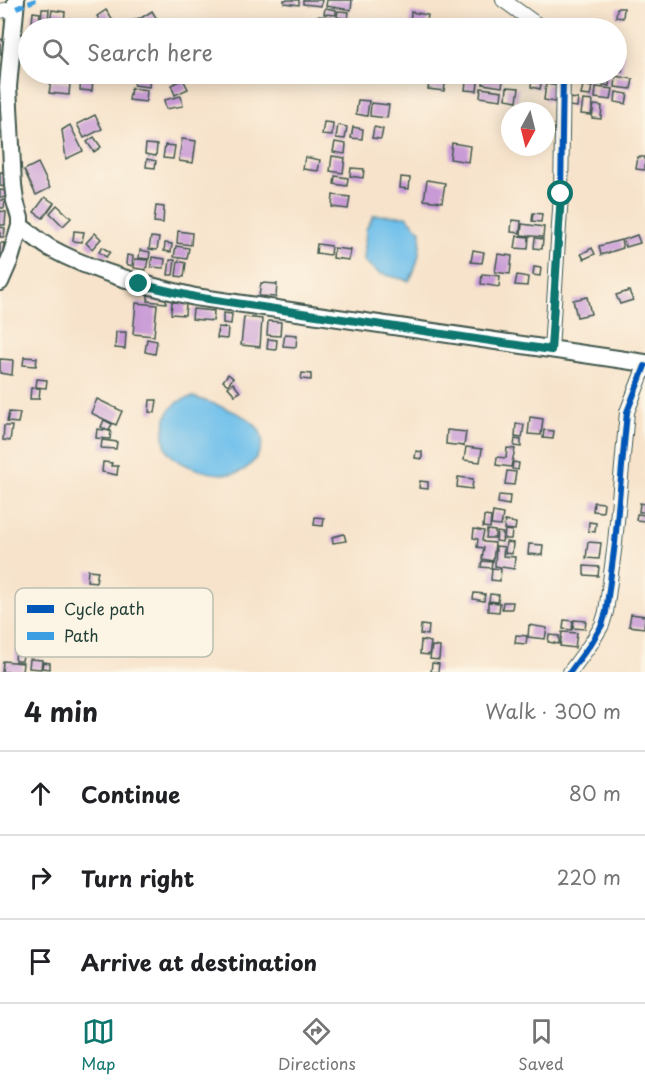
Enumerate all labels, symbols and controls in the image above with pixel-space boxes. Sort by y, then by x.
search box [18,18,627,84]
icon: search [39,35,72,68]
text: Search here [87,35,213,68]
north arrow [501,102,555,156]
route start [547,180,573,206]
route end [125,270,151,296]
legend [15,588,213,657]
text: Cycle path [64,596,145,620]
text: Path [64,623,99,647]
text: 4 min [24,692,98,731]
text: Walk · 300 m [485,696,621,726]
icon: ahead [24,777,57,810]
text: Continue [81,777,180,810]
text: 80 m [569,778,621,808]
icon: right [24,861,57,894]
text: Turn right [81,861,194,894]
text: 220 m [557,862,621,892]
icon: arrive [24,945,57,978]
text: Arrive at destination [81,945,317,978]
tab: Map [81,1015,115,1075]
tab: Directions [278,1015,356,1075]
tab: Saved [518,1015,564,1075]

